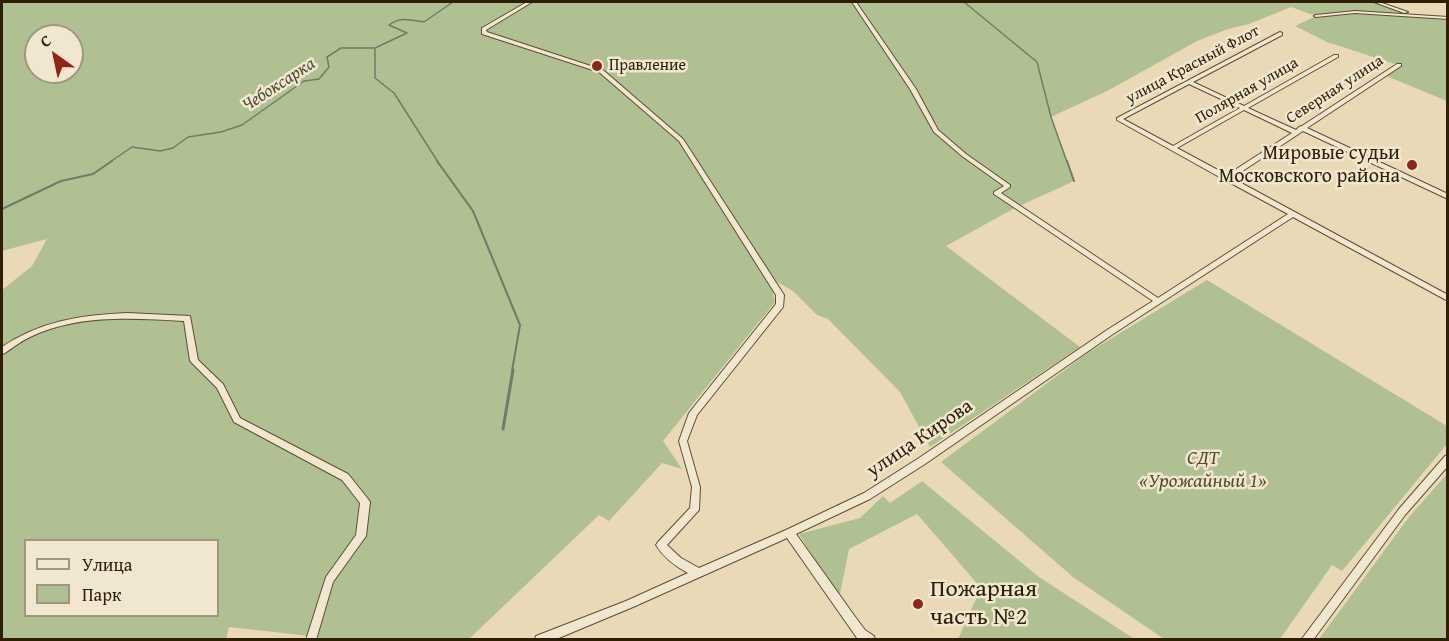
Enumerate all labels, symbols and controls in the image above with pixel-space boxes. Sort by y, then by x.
street label: улица Красный Флот [1123,22,1263,108]
north arrow [24,24,84,84]
text: С [35,28,56,53]
street label: Северная улица [1283,51,1387,129]
water label: Чебоксарка [238,53,320,117]
street label: Полярная улица [1192,54,1302,128]
place label: Правление [609,56,686,76]
marker: Правление [590,59,604,73]
place label: Мировые судьи Московского района [1219,142,1400,189]
marker: Мировые судьи Московского района [1405,158,1419,172]
street label: улица Кирова [862,395,978,483]
park label: СДТ «Урожайный 1» [1139,447,1267,494]
legend [24,539,219,617]
text: Улица [82,551,132,578]
place label: Пожарная часть №2 [930,576,1037,632]
text: Парк [82,581,121,608]
marker: Пожарная часть №2 [911,597,925,611]

